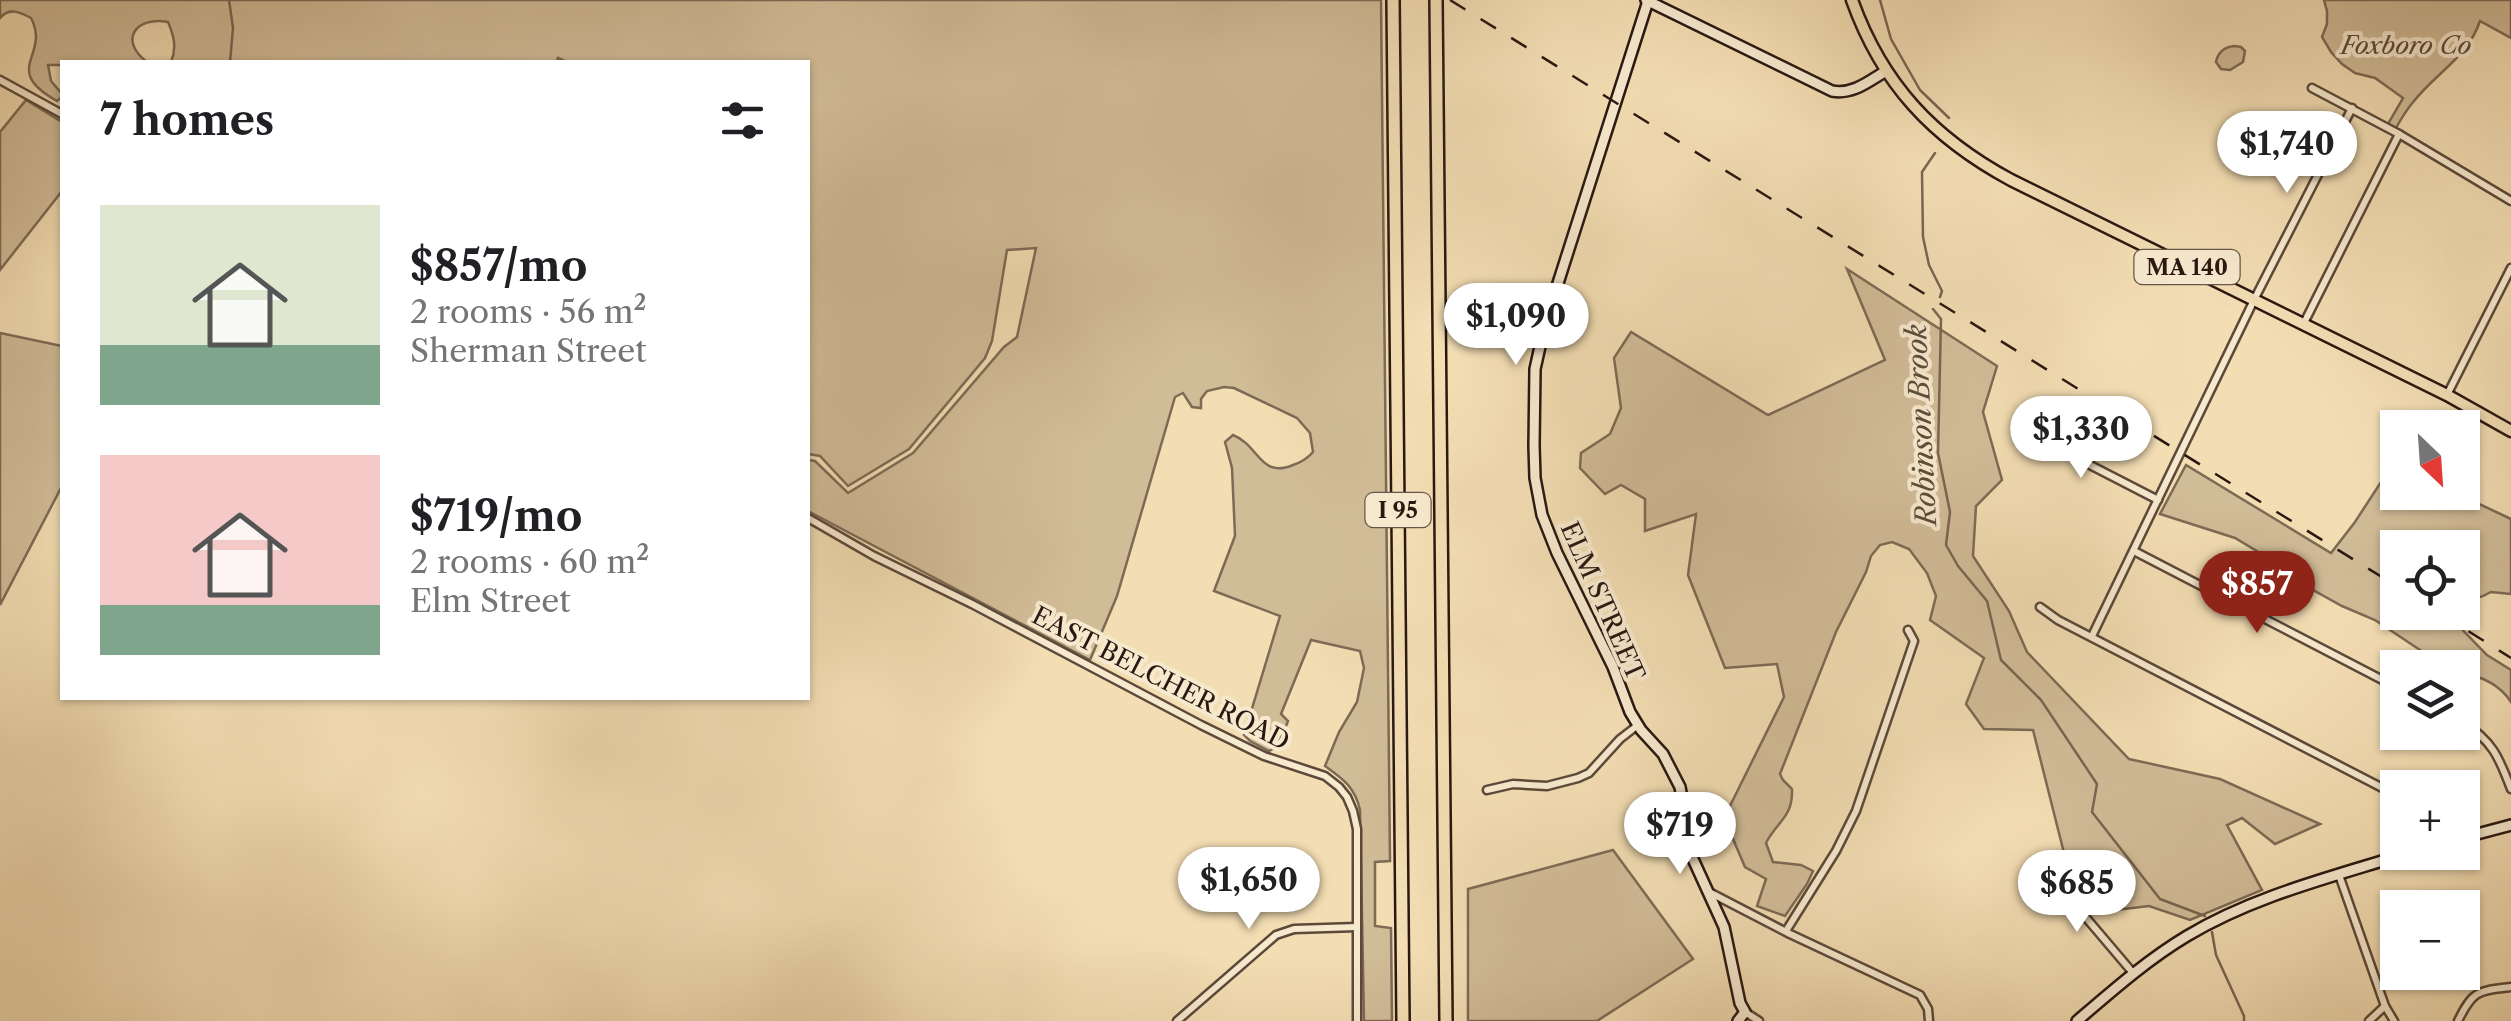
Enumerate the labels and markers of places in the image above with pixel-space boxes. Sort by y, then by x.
pin: $1,740 [2206,111,2368,196]
pin: $1,090 [1435,283,1597,368]
pin: $1,330 [2000,396,2162,481]
pin: $857 [2198,551,2316,636]
pin: $719 [1621,792,1739,877]
pin: $1,650 [1168,847,1330,932]
pin: $685 [2018,850,2136,935]

